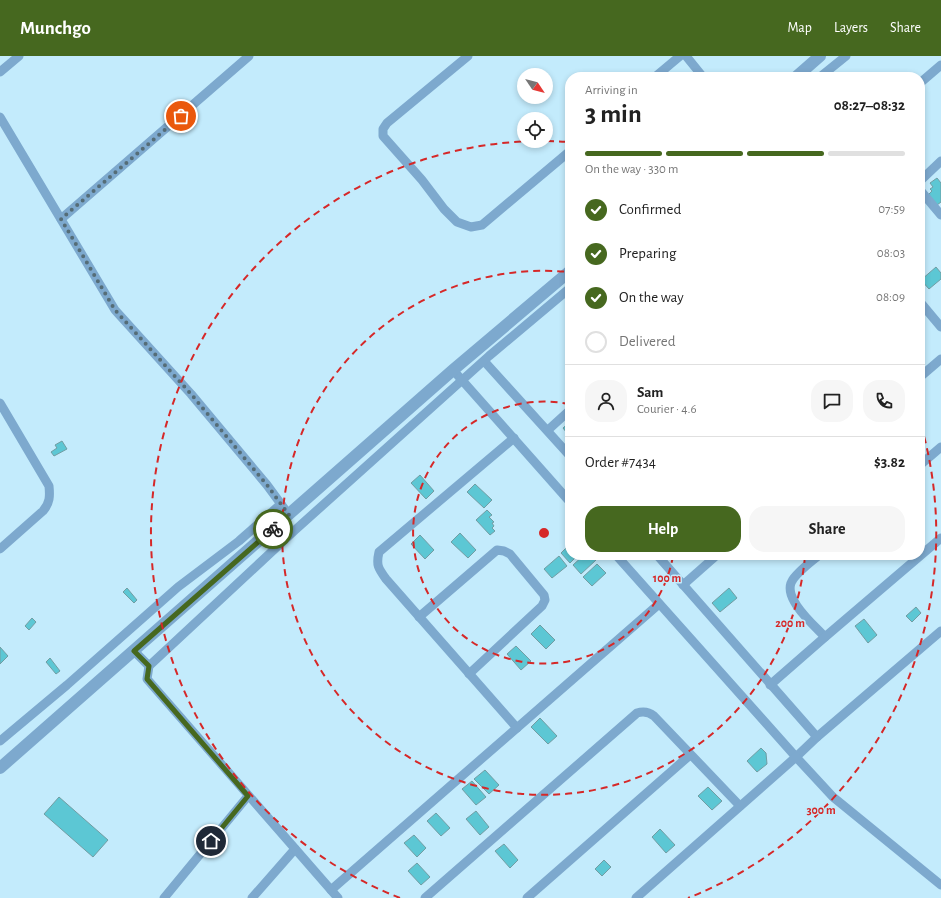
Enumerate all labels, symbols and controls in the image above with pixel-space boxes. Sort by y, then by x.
text: Munchgo [20,19,91,38]
text: Map [787,21,812,35]
text: Layers [834,21,868,35]
text: Share [890,21,921,35]
north arrow [517,68,553,104]
map controls [517,68,553,148]
text: Arriving in [585,84,638,97]
text: 08:27–08:32 [834,98,905,113]
pin [164,99,198,133]
text: 3 min [585,101,642,127]
icon: bag [170,105,192,127]
button: locate [517,112,553,148]
text: On the way · 330 m [585,163,678,176]
icon: check [585,199,607,221]
text: Confirmed [619,202,681,217]
text: 07:59 [878,203,905,216]
icon: check [585,243,607,265]
text: Preparing [619,246,676,261]
text: 08:03 [877,247,905,260]
icon: check [585,287,607,309]
text: On the way [619,290,684,305]
text: 08:09 [876,291,905,304]
text: Delivered [619,334,676,349]
button: person [585,380,627,422]
button: chat [811,380,853,422]
button: phone [863,380,905,422]
text: Sam [637,385,663,400]
text: Courier · 4.6 [637,403,697,416]
text: Order #7434 [585,455,656,470]
text: $3.82 [874,455,905,470]
button: Help [585,506,741,552]
button: Share [749,506,905,552]
courier [253,509,293,549]
icon: bike [262,518,284,540]
centre of rings [537,526,551,540]
text: 100 m [653,572,681,584]
text: 200 m [775,617,805,629]
text: 300 m [806,804,836,816]
pin [194,824,228,858]
icon: home [200,830,222,852]

